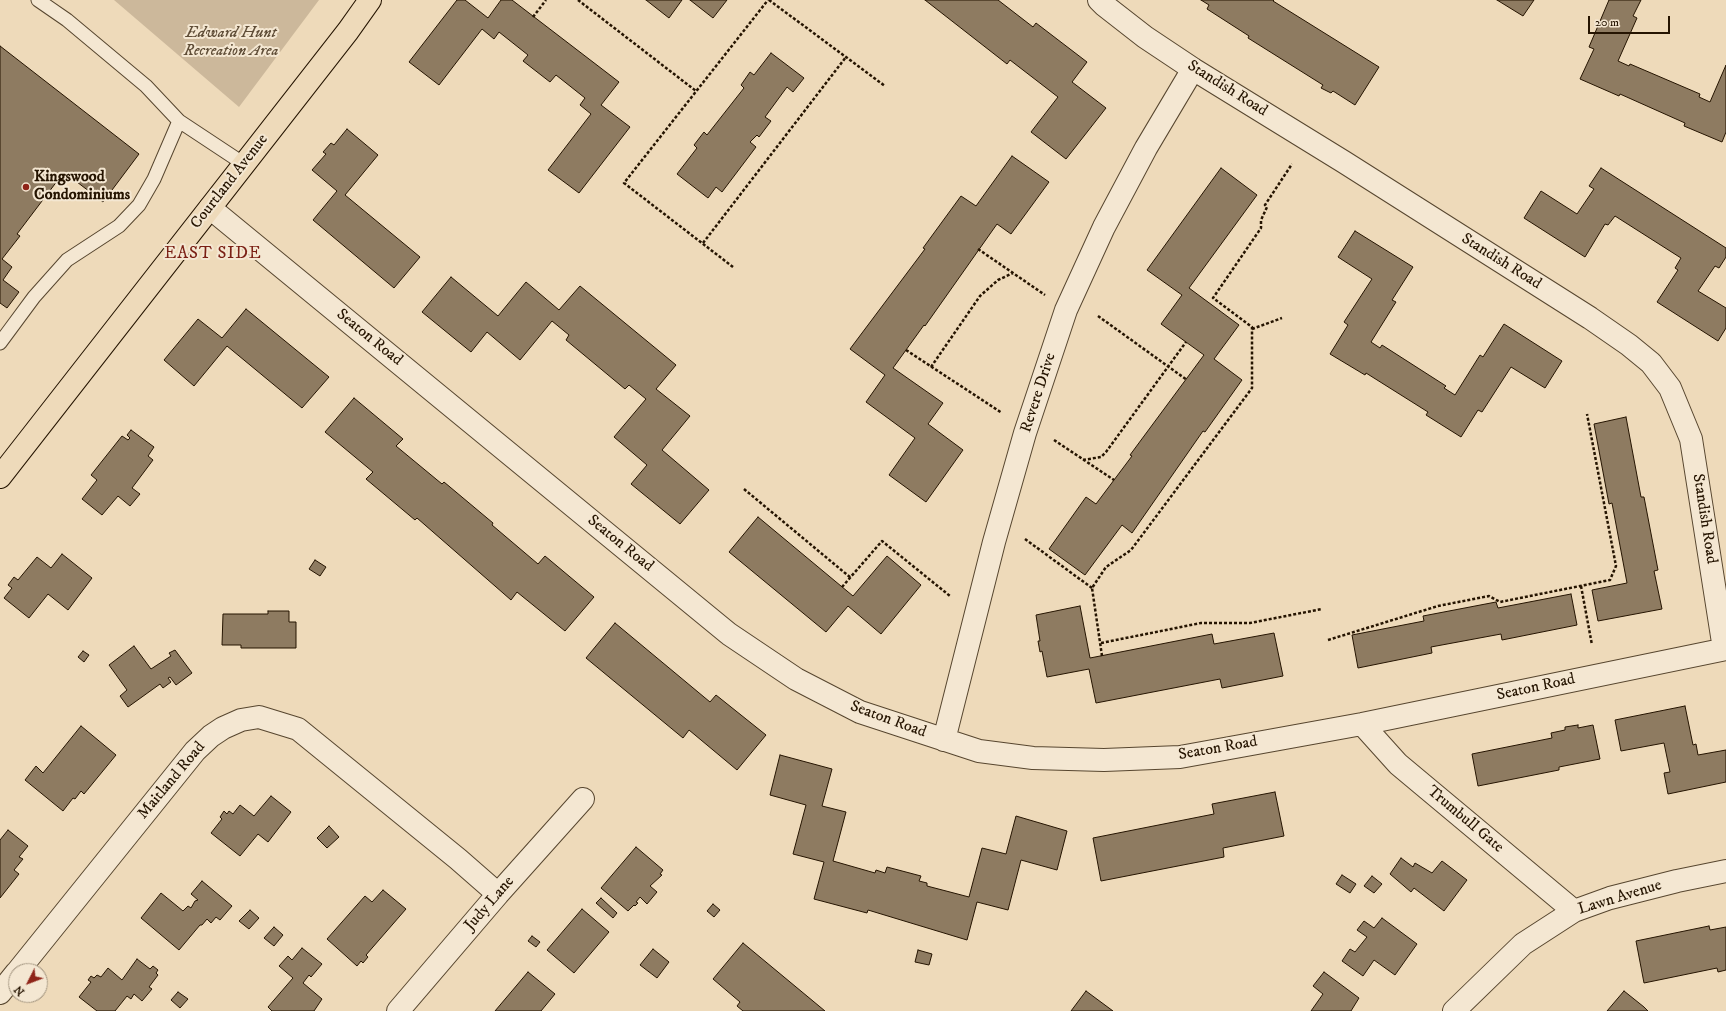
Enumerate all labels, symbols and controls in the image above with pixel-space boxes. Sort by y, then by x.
scale bar [1590,8,1672,34]
text: 20 m [1595,15,1619,30]
park label: Edward Hunt Recreation Area [184,24,278,62]
street label: Standish Road [1183,57,1271,121]
street label: Courtland Avenue [187,131,273,233]
place label: Kingswood Condominiums [34,168,130,206]
marker: Kingswood Condominiums [21,182,31,192]
street label: Standish Road [1457,230,1545,294]
district label: EAST SIDE [164,244,262,264]
street label: Seaton Road [332,305,406,371]
street label: Revere Drive [1017,351,1061,435]
street label: Standish Road [1687,473,1721,565]
street label: Seaton Road [583,511,657,577]
street label: Seaton Road [1495,670,1577,706]
street label: Seaton Road [847,697,929,743]
street label: Seaton Road [1177,733,1259,765]
street label: Maitland Road [134,738,210,824]
street label: Trumbull Gate [1423,782,1507,858]
street label: Judy Lane [461,873,519,935]
street label: Lawn Avenue [1576,876,1664,920]
north arrow [8,963,48,1003]
text: N [12,982,28,998]

